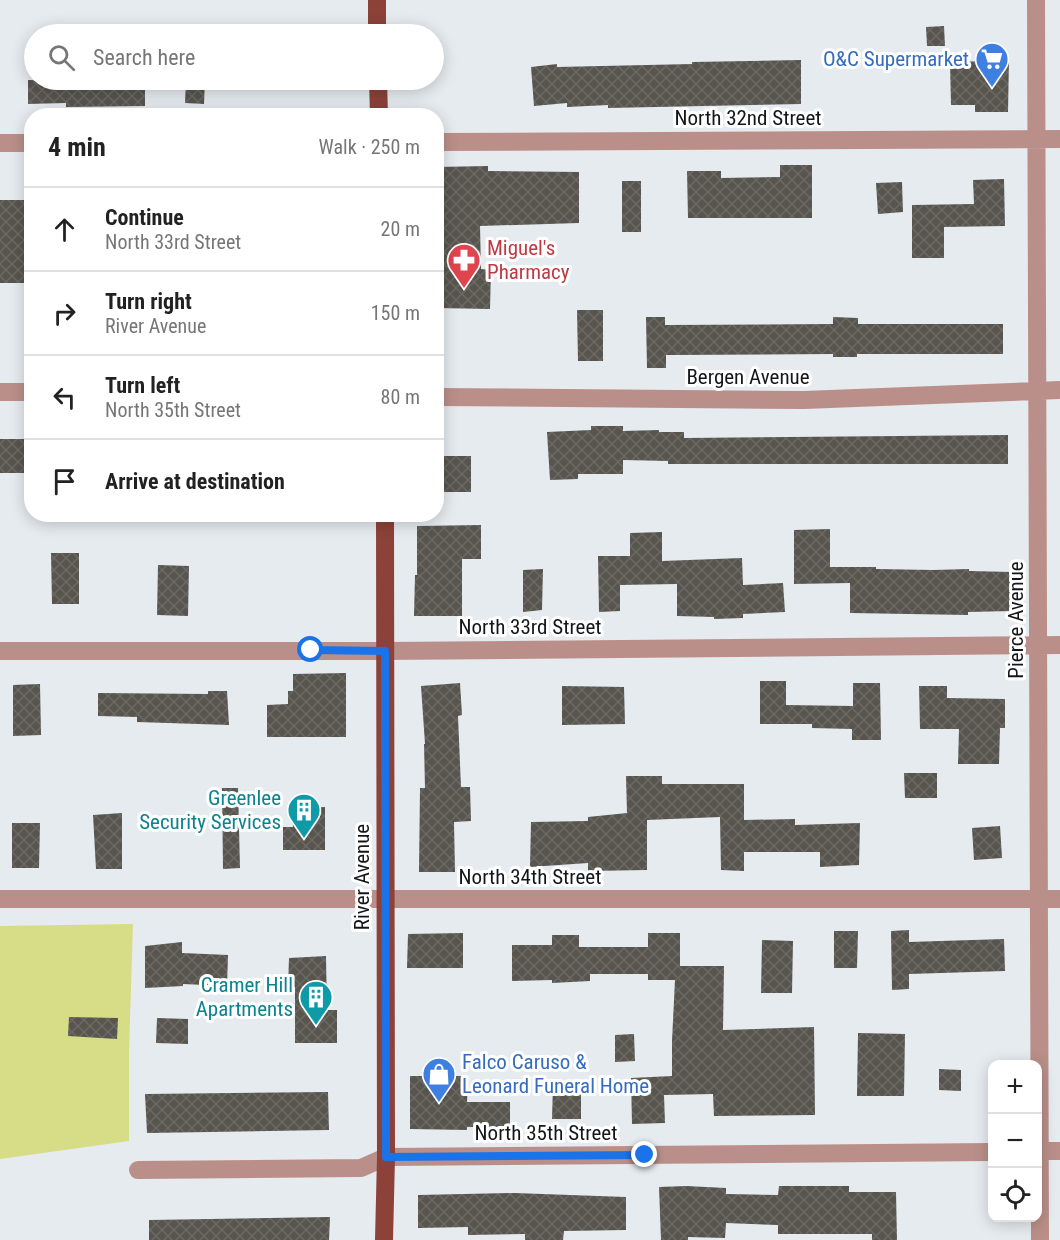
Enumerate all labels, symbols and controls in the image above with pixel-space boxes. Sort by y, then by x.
search box [24,24,444,90]
icon: search [45,41,78,74]
supermarket icon: O&C Supermarket [974,41,1010,88]
text: Search here [93,45,195,70]
place label: O&C Supermarket [823,47,969,71]
street label: North 32nd Street [675,106,822,130]
text: 4 min [48,132,106,162]
text: Walk · 250 m [319,135,420,159]
text: Continue [105,205,184,230]
icon: ahead [48,213,81,246]
text: 20 m [381,217,420,241]
text: North 33rd Street [105,230,241,254]
place label: Miguel's Pharmacy [487,236,570,284]
pharmacy icon: Miguel's Pharmacy [446,242,482,289]
text: Turn right [105,289,192,314]
icon: right [48,297,81,330]
text: 150 m [371,301,420,325]
text: River Avenue [105,314,206,338]
street label: Bergen Avenue [686,365,810,389]
text: Turn left [105,373,180,398]
icon: left [48,381,81,414]
text: 80 m [381,385,420,409]
text: North 35th Street [105,398,241,422]
icon: arrive [48,465,81,498]
text: Arrive at destination [105,469,285,494]
street label: Pierce Avenue [1004,561,1028,679]
street label: North 33rd Street [458,615,602,639]
route start [297,636,323,662]
place label: Greenlee Security Services [139,786,281,834]
building icon: Greenlee Security Services [286,792,322,839]
street label: River Avenue [350,824,374,930]
street label: North 34th Street [459,865,601,889]
place label: Cramer Hill Apartments [196,973,293,1021]
building icon: Cramer Hill Apartments [298,979,334,1026]
place label: Falco Caruso & Leonard Funeral Home [462,1050,649,1098]
shop icon: Falco Caruso & Leonard Funeral Home [421,1056,457,1103]
map controls [988,1060,1042,1222]
button: + [988,1060,1042,1114]
button: − [988,1114,1042,1168]
street label: North 35th Street [475,1121,617,1145]
route end [631,1141,657,1167]
button: locate [988,1168,1042,1222]

